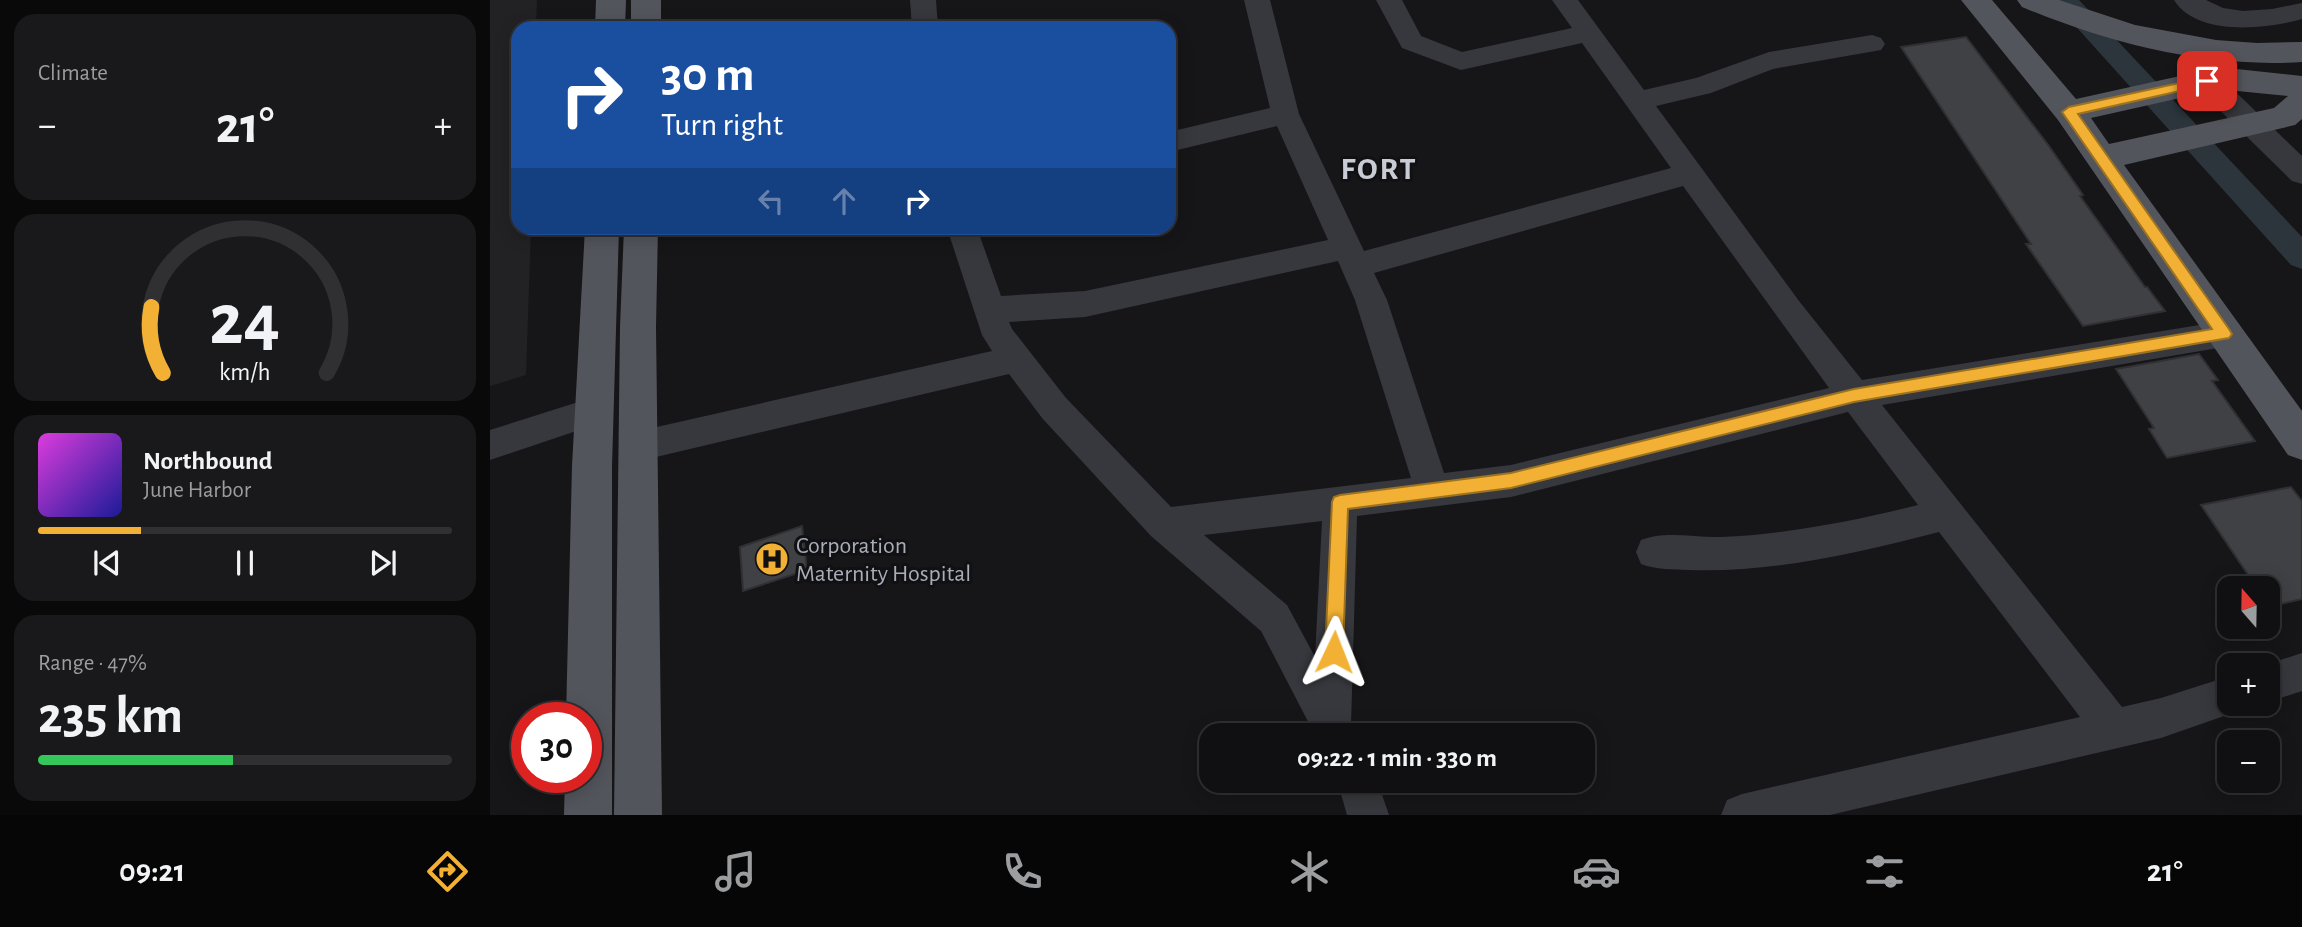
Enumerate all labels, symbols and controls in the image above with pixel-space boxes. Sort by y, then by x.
icon: right [546,49,637,140]
text: 30 m [661,51,755,100]
pin [2177,51,2237,111]
text: Climate [38,62,108,85]
icon: arrive [2188,62,2226,100]
text: 21° [216,100,274,152]
text: − [38,107,56,145]
text: + [434,107,452,145]
text: Turn right [661,109,783,141]
district label: FORT [1340,153,1418,185]
icon: left [752,182,790,220]
icon: ahead [825,182,863,220]
icon: right [898,182,936,220]
text: 24 [210,286,280,359]
text: km/h [219,360,271,385]
text: Northbound [143,448,272,474]
text: June Harbor [143,479,251,502]
place label: Corporation Maternity Hospital [796,534,971,586]
hospital icon: Corporation Maternity Hospital [753,540,791,578]
icon: previous [88,544,126,582]
icon: pause [226,544,264,582]
icon: next [364,544,402,582]
north arrow [2217,576,2280,639]
map controls [2217,576,2280,793]
position arrow [1297,615,1371,689]
text: Range · 47% [38,652,147,675]
button: + [2217,653,2280,716]
text: 235 km [38,690,183,742]
speed limit sign: 30 [511,702,602,793]
button: − [2217,730,2280,793]
text: 09:22 · 1 min · 330 m [1297,745,1497,771]
icon: directions [423,847,472,896]
icon: music [711,847,760,896]
icon: phone [998,847,1047,896]
icon: climate [1285,847,1334,896]
icon: car [1572,847,1621,896]
icon: filters [1860,847,1909,896]
text: 09:21 [119,855,185,887]
text: 21° [2147,855,2183,887]

